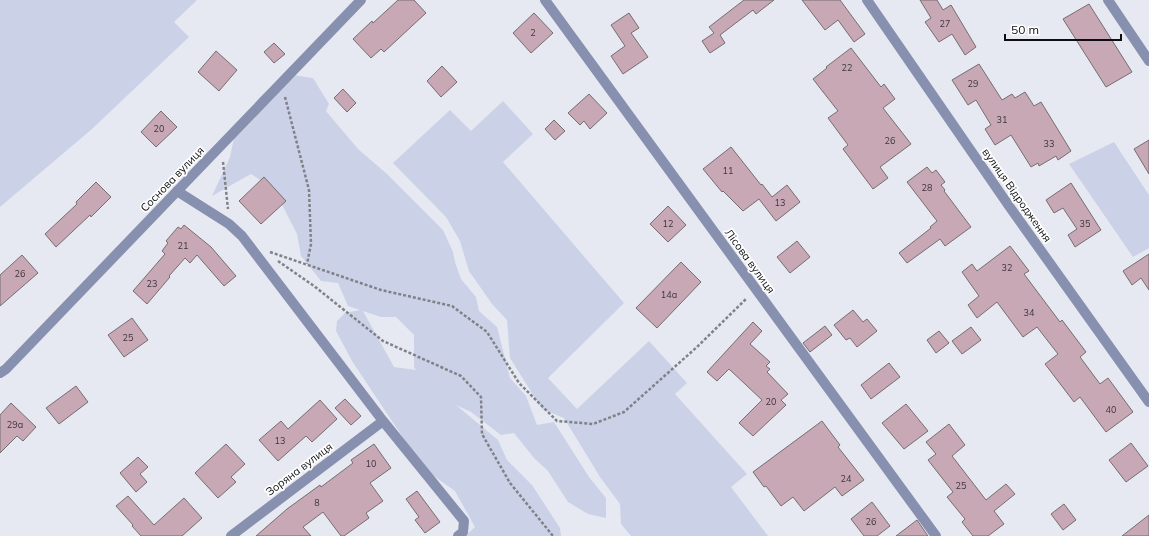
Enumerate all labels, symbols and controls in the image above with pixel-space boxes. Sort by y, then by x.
scale bar [1005,16,1121,42]
house number: 27 [940,18,950,29]
text: 50 m [1011,22,1039,37]
house number: 2 [530,27,536,38]
house number: 22 [842,62,852,73]
house number: 29 [968,78,978,89]
house number: 31 [997,114,1007,125]
house number: 20 [154,123,164,134]
house number: 26 [885,135,895,146]
house number: 33 [1044,138,1054,149]
street label: Соснова вулиця [137,143,207,215]
street label: вулиця Відродження [979,145,1055,245]
house number: 11 [723,165,733,176]
house number: 28 [922,182,932,193]
house number: 13 [775,197,785,208]
house number: 12 [663,218,673,229]
house number: 35 [1080,218,1091,229]
street label: Лісова вулиця [722,226,778,296]
house number: 21 [178,240,188,251]
house number: 32 [1002,262,1012,273]
house number: 26 [15,268,25,279]
house number: 23 [147,278,157,289]
house number: 14а [661,289,677,300]
house number: 34 [1024,307,1035,318]
house number: 25 [123,332,134,343]
house number: 20 [766,396,776,407]
house number: 40 [1106,404,1116,415]
house number: 29а [7,419,23,430]
house number: 13 [275,435,285,446]
street label: Зоряна вулиця [263,439,335,499]
house number: 10 [366,458,376,469]
house number: 24 [841,473,852,484]
house number: 25 [956,480,967,491]
house number: 8 [314,497,320,508]
house number: 26 [866,516,876,527]

